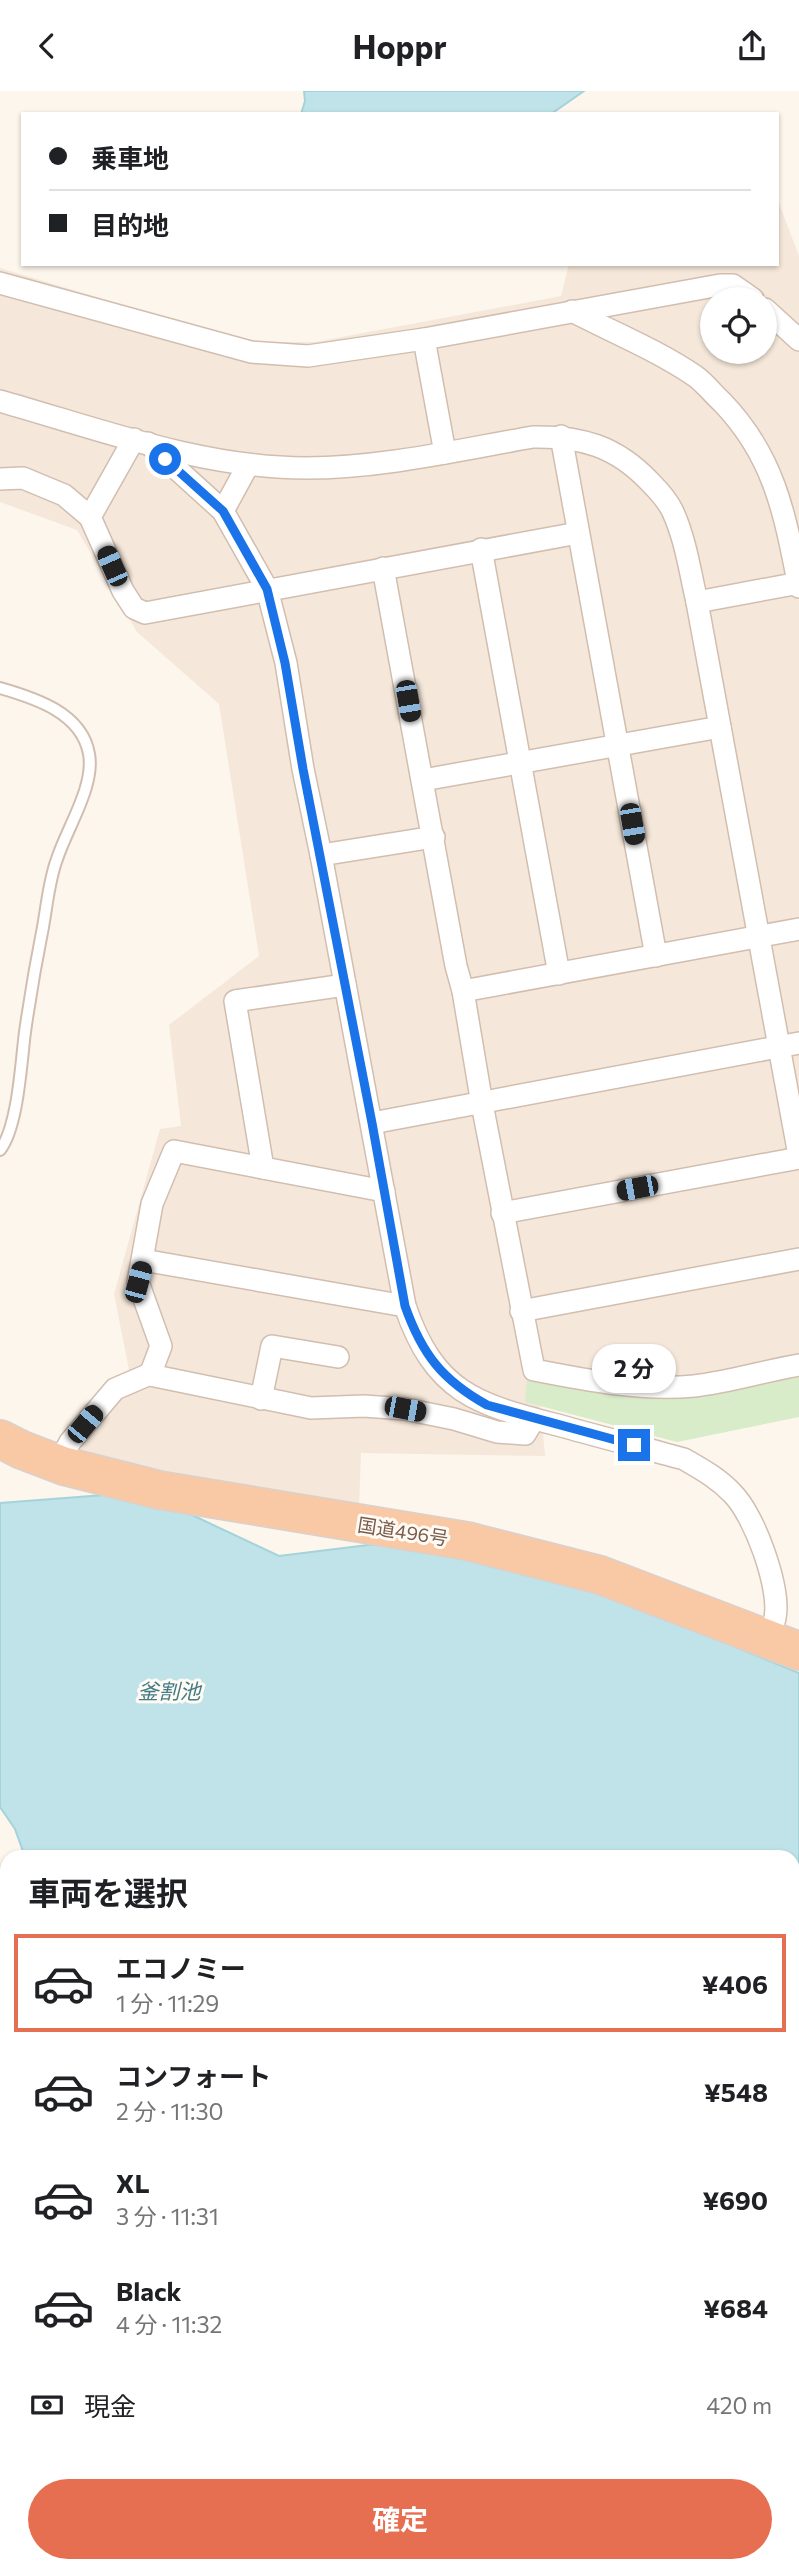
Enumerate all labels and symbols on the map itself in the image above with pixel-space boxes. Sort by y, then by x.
route start [149,443,181,475]
car [94,543,131,589]
car [395,678,422,724]
car [619,801,646,847]
car [615,1174,660,1202]
car [123,1259,154,1305]
callout: 2 分 [592,1343,676,1393]
car [383,1395,428,1423]
car [64,1401,107,1447]
route end [618,1429,650,1461]
street label: 国道496号 [356,1512,450,1550]
water label: 釜割池 [138,1678,202,1703]

